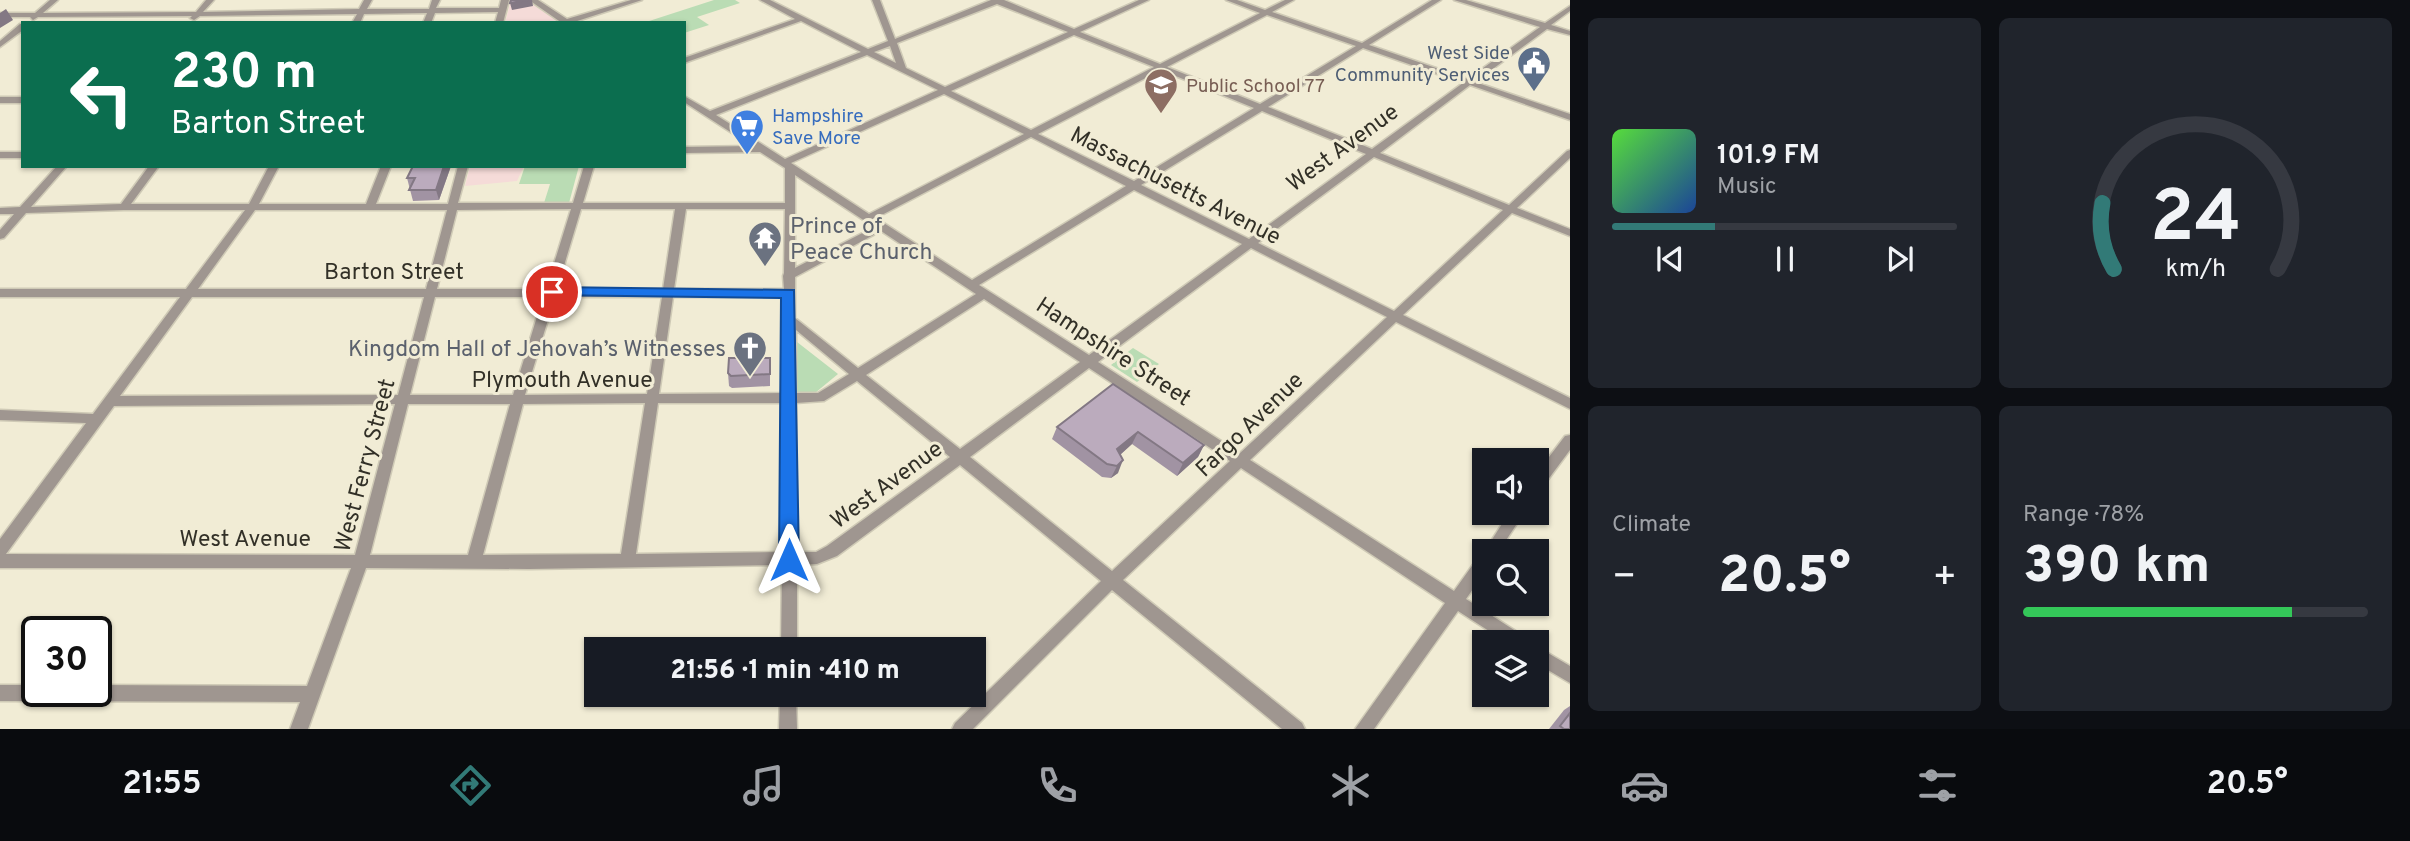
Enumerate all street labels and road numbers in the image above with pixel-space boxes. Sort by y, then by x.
street label: West Avenue [1282,99,1405,199]
street label: Massachusetts Avenue [1065,121,1285,253]
street label: Barton Street [324,259,464,288]
street label: Hampshire Street [1030,292,1196,414]
street label: Plymouth Avenue [471,367,653,396]
street label: Fargo Avenue [1191,367,1311,484]
street label: West Ferry Street [329,376,403,555]
street label: West Avenue [826,436,949,536]
street label: West Avenue [179,526,311,555]

